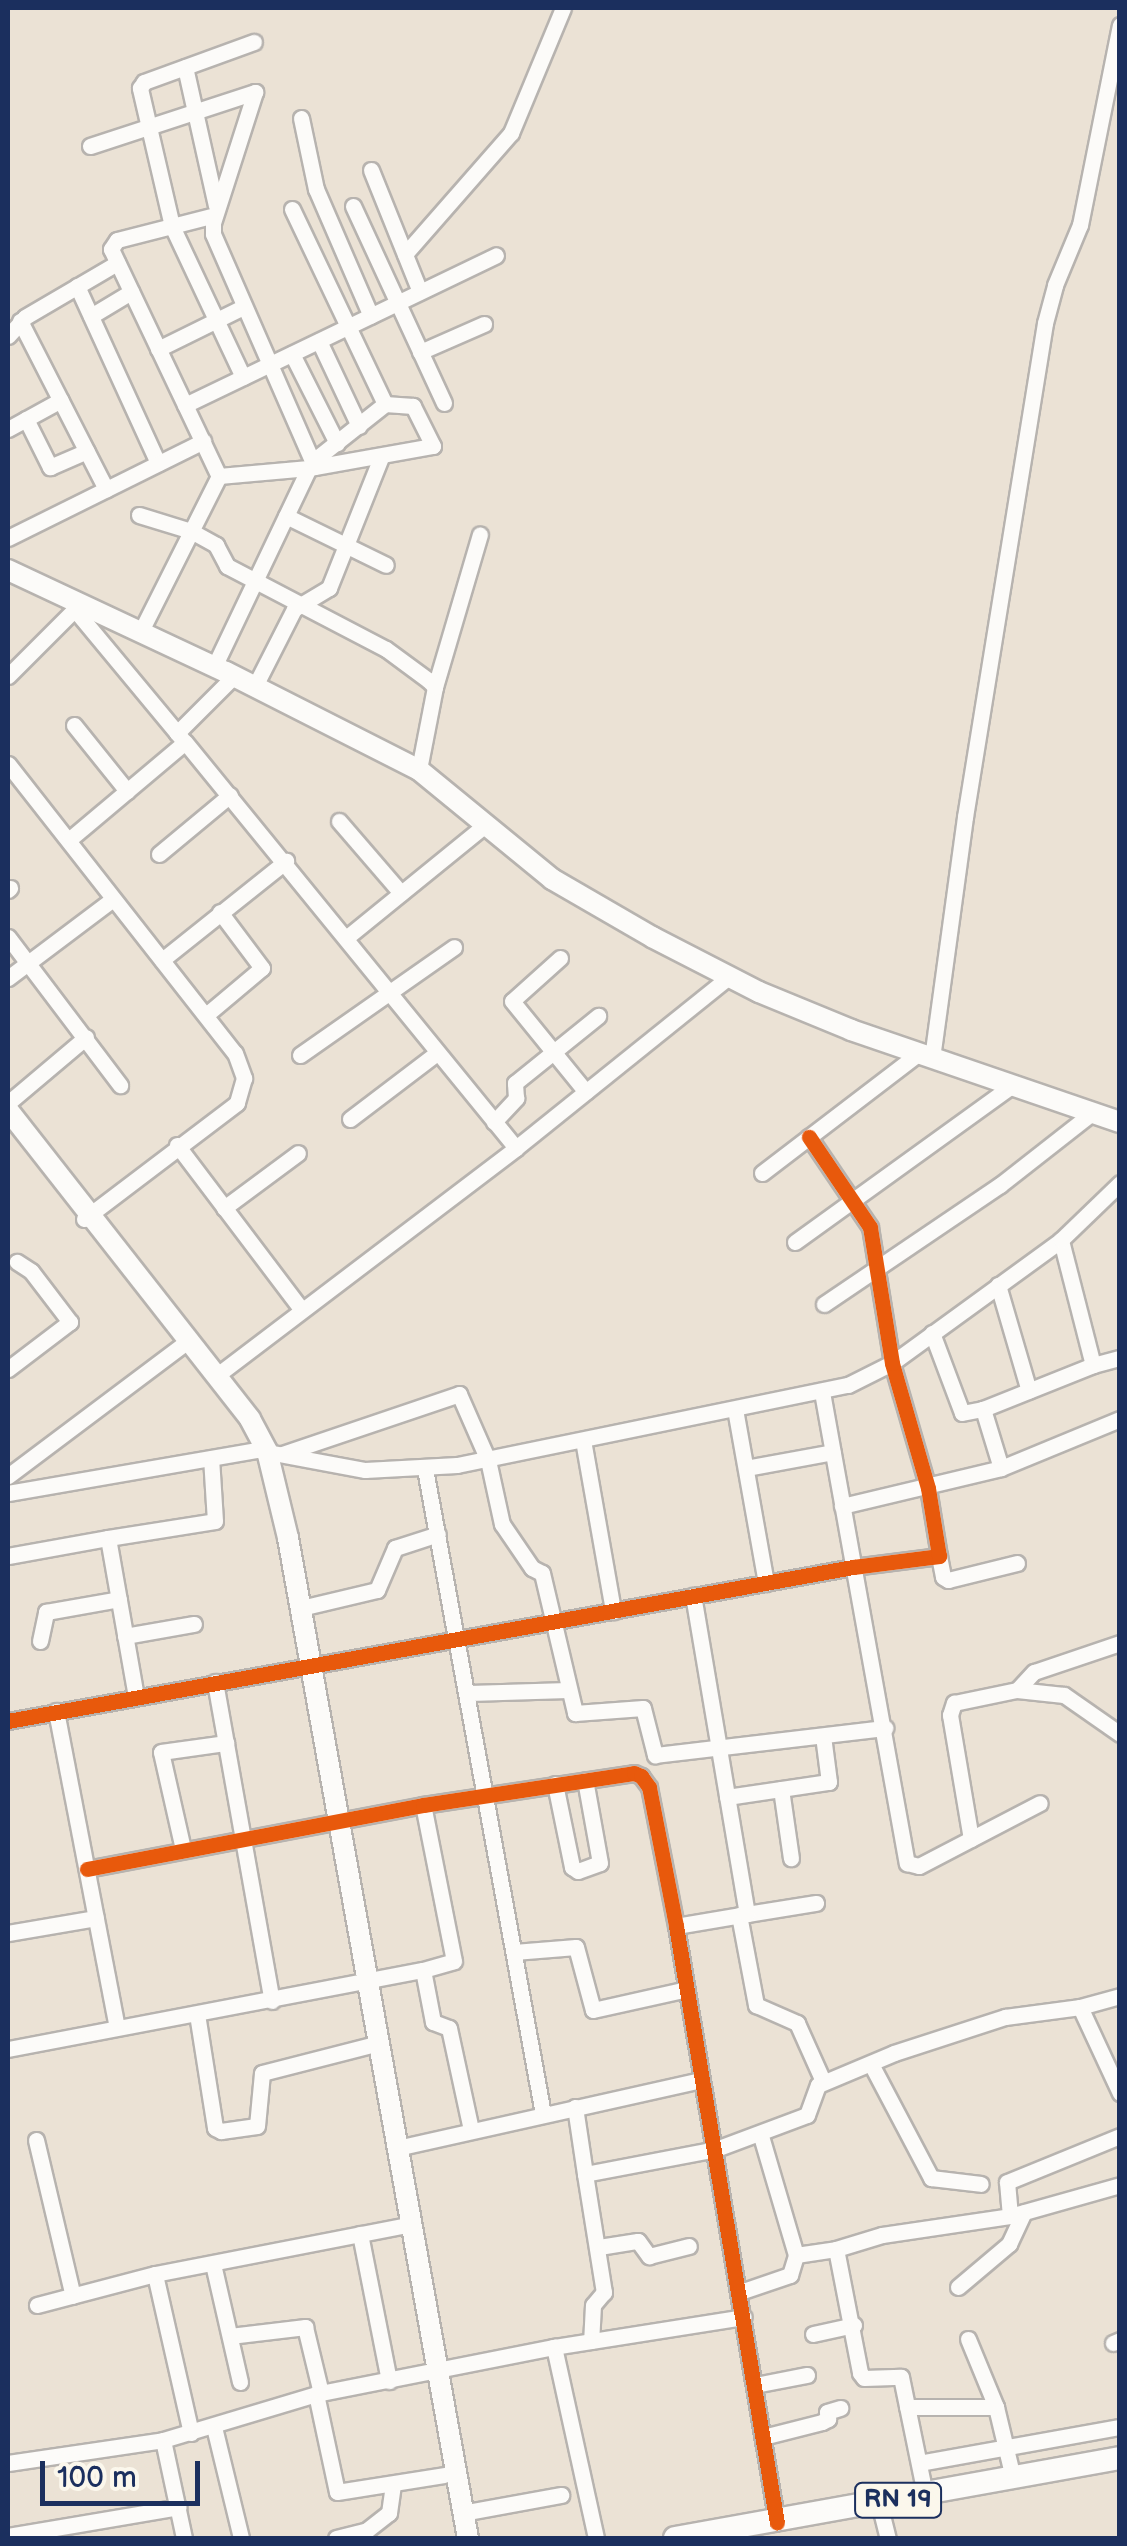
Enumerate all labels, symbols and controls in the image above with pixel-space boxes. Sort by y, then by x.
scale bar [45,2441,205,2503]
text: 100 m [57,2460,137,2496]
road number: RN 19 [853,2480,943,2520]

